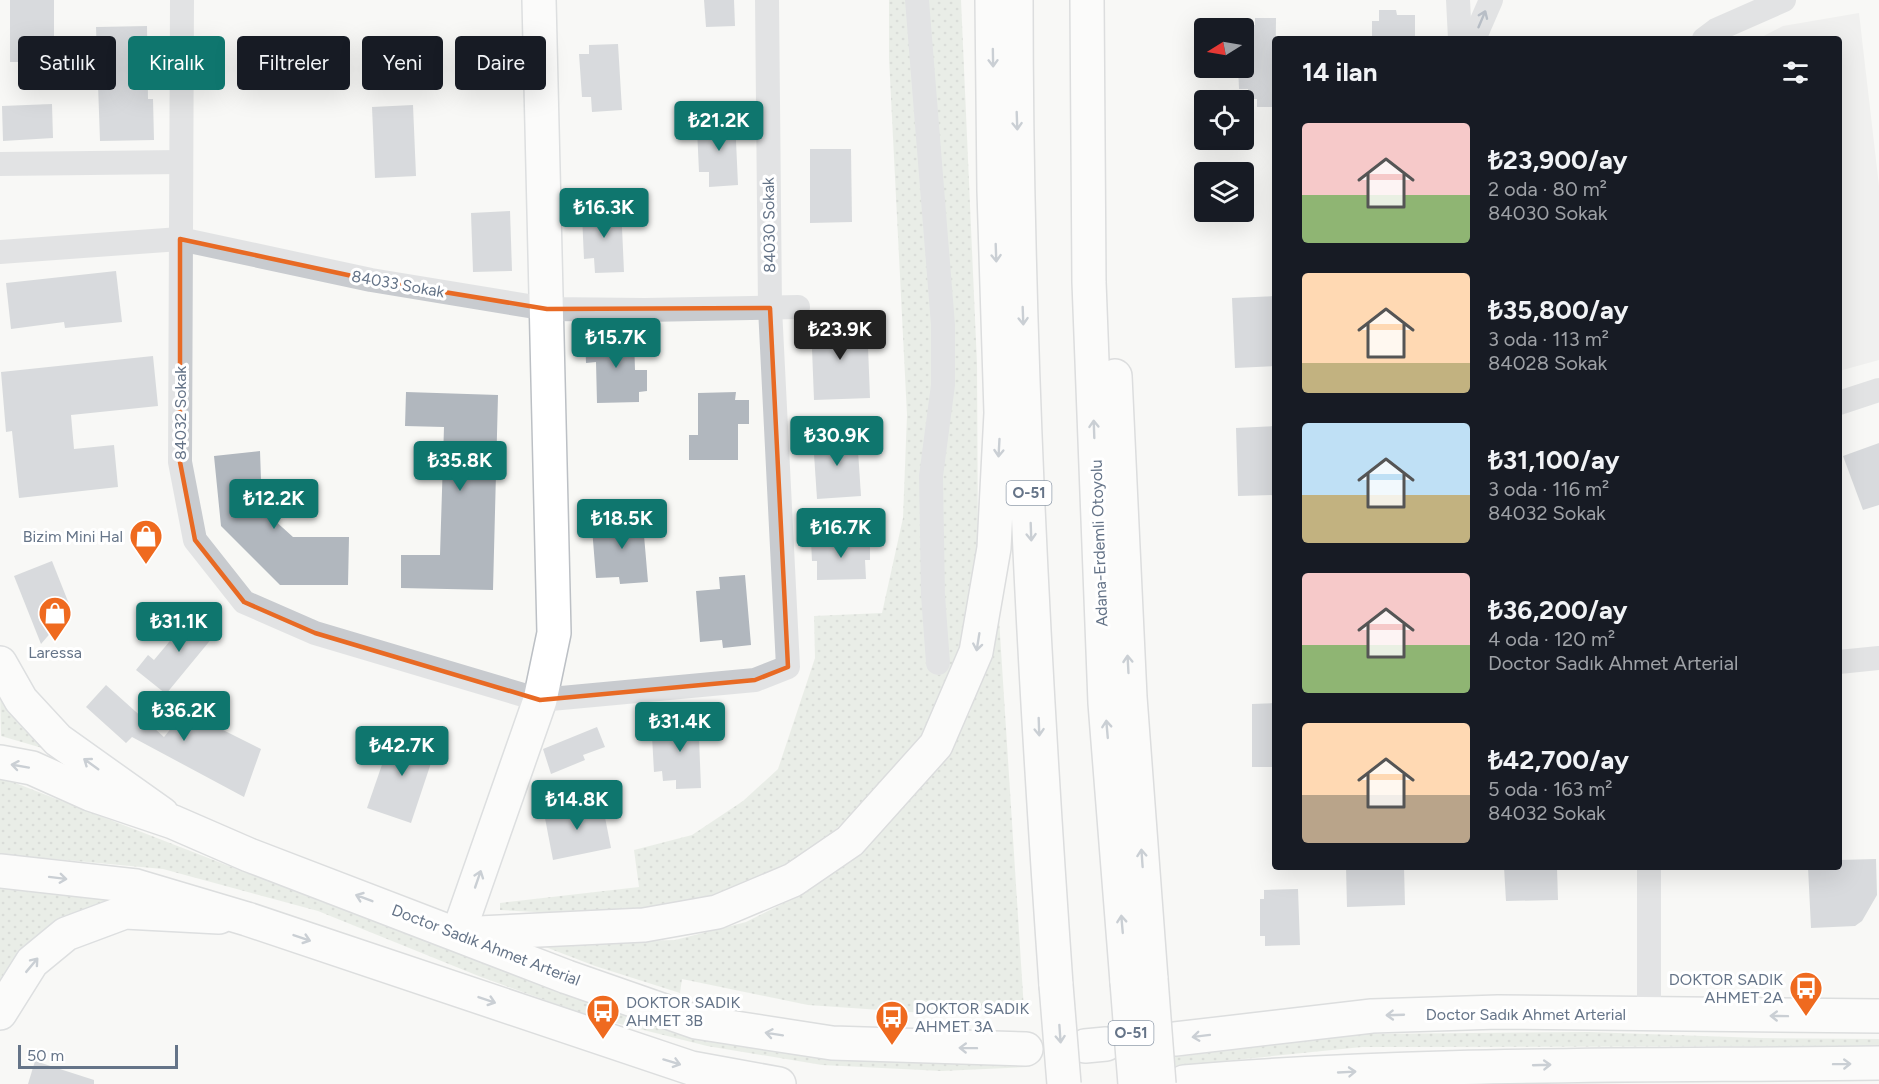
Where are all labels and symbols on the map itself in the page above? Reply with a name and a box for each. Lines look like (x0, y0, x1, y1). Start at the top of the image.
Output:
one-way arrow (1477, 11, 1488, 29)
north arrow (1194, 18, 1254, 78)
one-way arrow (987, 48, 999, 68)
pin: ₺21.2K (670, 101, 768, 152)
one-way arrow (1012, 111, 1023, 131)
street label: 84030 Sokak (759, 177, 779, 273)
pin: ₺16.3K (555, 188, 653, 239)
one-way arrow (990, 243, 1002, 263)
street label: 84033 Sokak (350, 266, 446, 302)
one-way arrow (1017, 306, 1029, 326)
pin: ₺23.9K (791, 310, 889, 361)
pin: ₺15.7K (567, 318, 665, 369)
street label: 84032 Sokak (171, 366, 190, 460)
pin: ₺30.9K (788, 416, 886, 467)
one-way arrow (1089, 420, 1100, 440)
one-way arrow (994, 438, 1005, 458)
pin: ₺35.8K (411, 441, 509, 492)
street label: Adana-Erdemli Otoyolu (1087, 459, 1111, 627)
pin: ₺12.2K (225, 479, 323, 530)
road number: O-51 (1006, 481, 1052, 505)
pin: ₺18.5K (573, 499, 671, 550)
pin: ₺16.7K (792, 508, 890, 559)
shop icon: Bizim Mini Hal (128, 518, 164, 565)
one-way arrow (1025, 522, 1036, 542)
place label: Bizim Mini Hal (23, 527, 123, 546)
shop icon: Laressa (37, 595, 73, 642)
pin: ₺31.1K (130, 602, 228, 653)
one-way arrow (972, 632, 983, 651)
place label: Laressa (28, 643, 82, 662)
one-way arrow (1123, 654, 1134, 674)
pin: ₺36.2K (135, 691, 233, 742)
pin: ₺31.4K (631, 702, 729, 753)
one-way arrow (1033, 717, 1044, 737)
one-way arrow (1101, 720, 1112, 740)
pin: ₺42.7K (353, 726, 451, 777)
one-way arrow (84, 757, 100, 770)
one-way arrow (10, 760, 30, 771)
pin: ₺14.8K (528, 780, 626, 831)
one-way arrow (1136, 849, 1147, 869)
one-way arrow (473, 870, 484, 889)
one-way arrow (48, 873, 68, 884)
one-way arrow (355, 892, 374, 903)
street label: Doctor Sadık Ahmet Arterial (389, 900, 583, 990)
one-way arrow (1116, 914, 1127, 934)
one-way arrow (292, 933, 311, 944)
one-way arrow (25, 957, 38, 973)
place label: DOKTOR SADIK AHMET 2A (1669, 970, 1783, 1007)
bus stop icon: DOKTOR SADIK AHMET 2A (1788, 970, 1824, 1017)
bus stop icon: DOKTOR SADIK AHMET 3B (585, 993, 621, 1040)
place label: DOKTOR SADIK AHMET 3B (626, 993, 740, 1030)
one-way arrow (477, 996, 496, 1007)
bus stop icon: DOKTOR SADIK AHMET 3A (874, 999, 910, 1046)
place label: DOKTOR SADIK AHMET 3A (915, 999, 1029, 1036)
street label: Doctor Sadık Ahmet Arterial (1426, 1005, 1626, 1024)
one-way arrow (1385, 1010, 1405, 1021)
one-way arrow (1769, 1010, 1789, 1022)
road number: O-51 (1108, 1021, 1154, 1045)
one-way arrow (1055, 1024, 1066, 1044)
one-way arrow (764, 1028, 784, 1039)
one-way arrow (1191, 1031, 1211, 1042)
scale bar (18, 1042, 178, 1070)
one-way arrow (958, 1042, 978, 1054)
one-way arrow (662, 1057, 681, 1068)
one-way arrow (1832, 1058, 1852, 1070)
one-way arrow (1532, 1060, 1552, 1071)
one-way arrow (1337, 1066, 1357, 1077)

